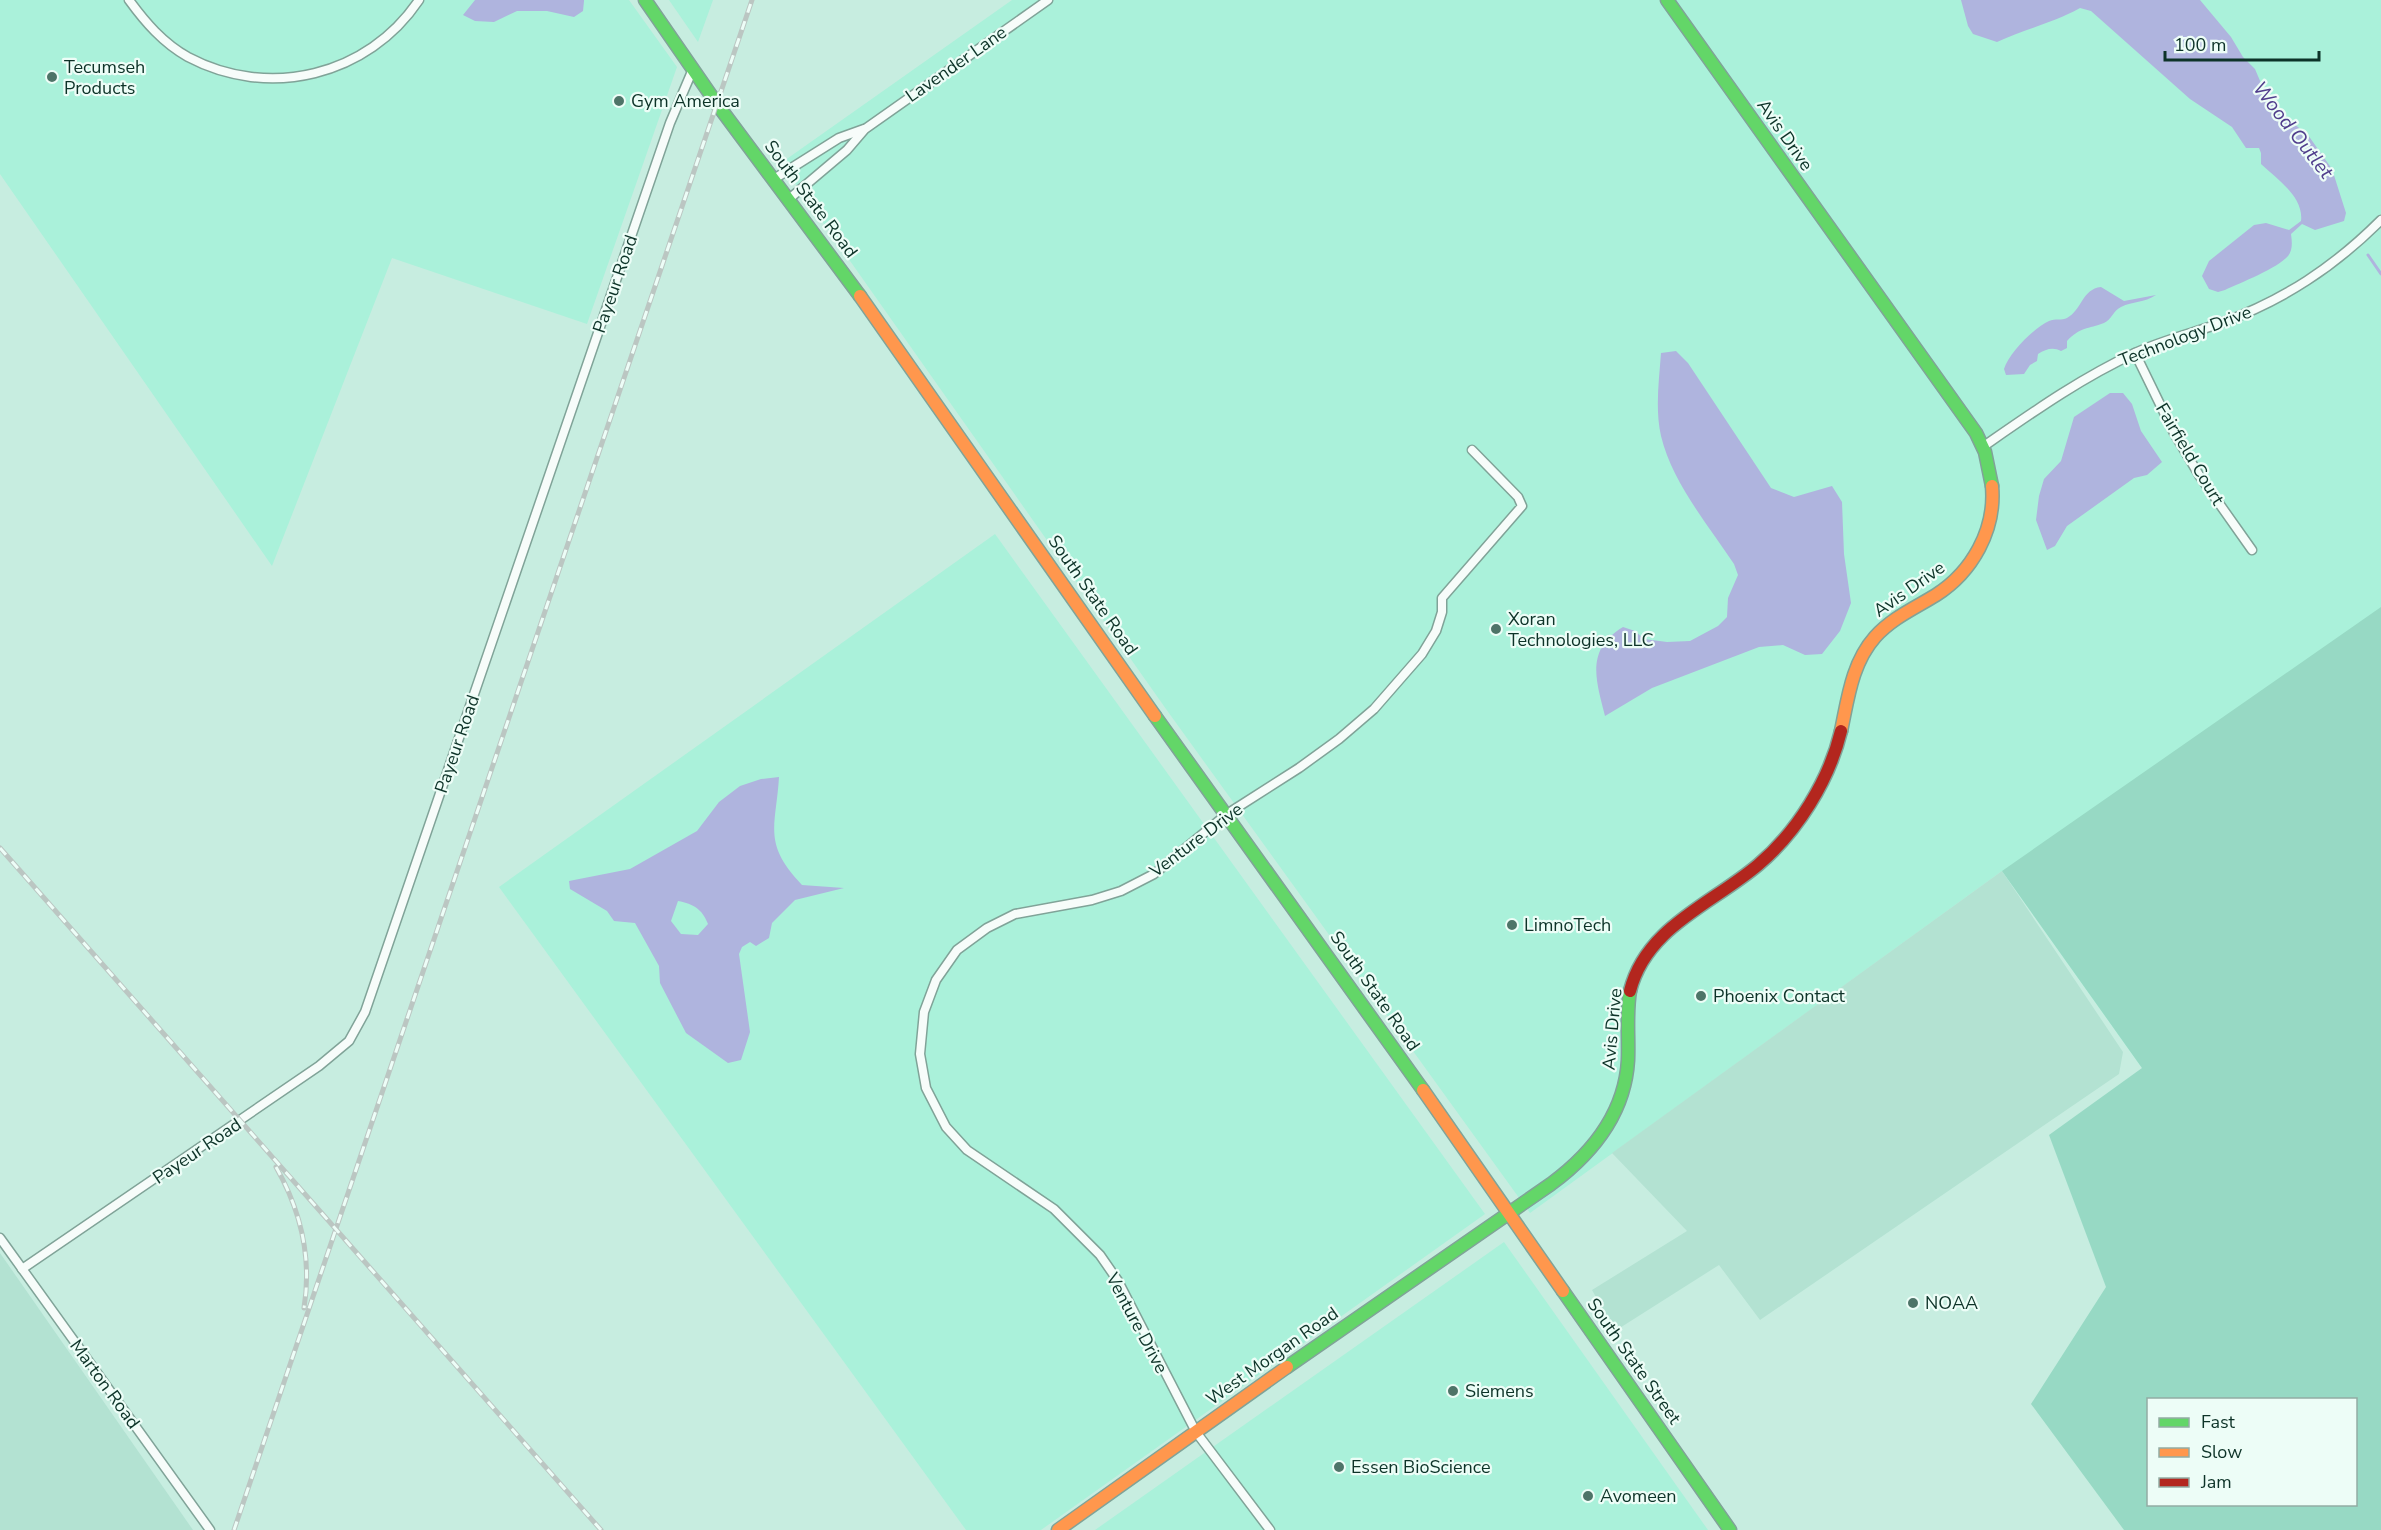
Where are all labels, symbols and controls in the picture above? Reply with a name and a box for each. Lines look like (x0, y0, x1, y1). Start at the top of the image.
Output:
street label: Lavender Lane (901, 20, 1011, 108)
scale bar (2165, 24, 2320, 62)
text: 100 m (2174, 33, 2226, 57)
place label: Tecumseh Products (64, 55, 145, 100)
marker: Tecumseh Products (45, 70, 59, 84)
water label: Wood Outlet (2246, 76, 2340, 185)
place label: Gym America (631, 89, 740, 113)
marker: Gym America (612, 94, 626, 108)
street label: Avis Drive (1752, 94, 1818, 176)
street label: South State Road (759, 135, 863, 263)
street label: Payeur Road (587, 232, 643, 336)
street label: Technology Drive (2115, 300, 2255, 372)
street label: Fairfield Court (2150, 399, 2230, 510)
street label: South State Road (1043, 530, 1143, 660)
street label: Avis Drive (1868, 556, 1950, 622)
place label: Xoran Technologies, LLC (1508, 607, 1654, 652)
marker: Xoran Technologies, LLC (1489, 622, 1503, 636)
street label: Payeur Road (429, 692, 485, 796)
street label: Venture Drive (1144, 797, 1247, 884)
place label: LimnoTech (1524, 913, 1611, 937)
marker: LimnoTech (1505, 918, 1519, 932)
street label: South State Road (1325, 926, 1425, 1056)
place label: Phoenix Contact (1713, 984, 1846, 1008)
street label: Avis Drive (1596, 987, 1628, 1071)
marker: Phoenix Contact (1694, 989, 1708, 1003)
street label: Payeur Road (148, 1112, 246, 1190)
street label: Venture Drive (1100, 1268, 1174, 1378)
place label: NOAA (1925, 1291, 1978, 1315)
street label: South State Street (1582, 1293, 1687, 1429)
marker: NOAA (1906, 1296, 1920, 1310)
street label: West Morgan Road (1201, 1301, 1343, 1411)
street label: Marton Road (64, 1335, 146, 1433)
place label: Siemens (1465, 1379, 1534, 1403)
marker: Siemens (1446, 1384, 1460, 1398)
legend (2147, 1398, 2357, 1506)
text: Fast (2201, 1410, 2236, 1434)
text: Slow (2201, 1440, 2242, 1464)
place label: Essen BioScience (1351, 1455, 1491, 1479)
marker: Essen BioScience (1332, 1460, 1346, 1474)
text: Jam (2200, 1470, 2232, 1494)
place label: Avomeen (1600, 1484, 1677, 1508)
marker: Avomeen (1581, 1489, 1595, 1503)

